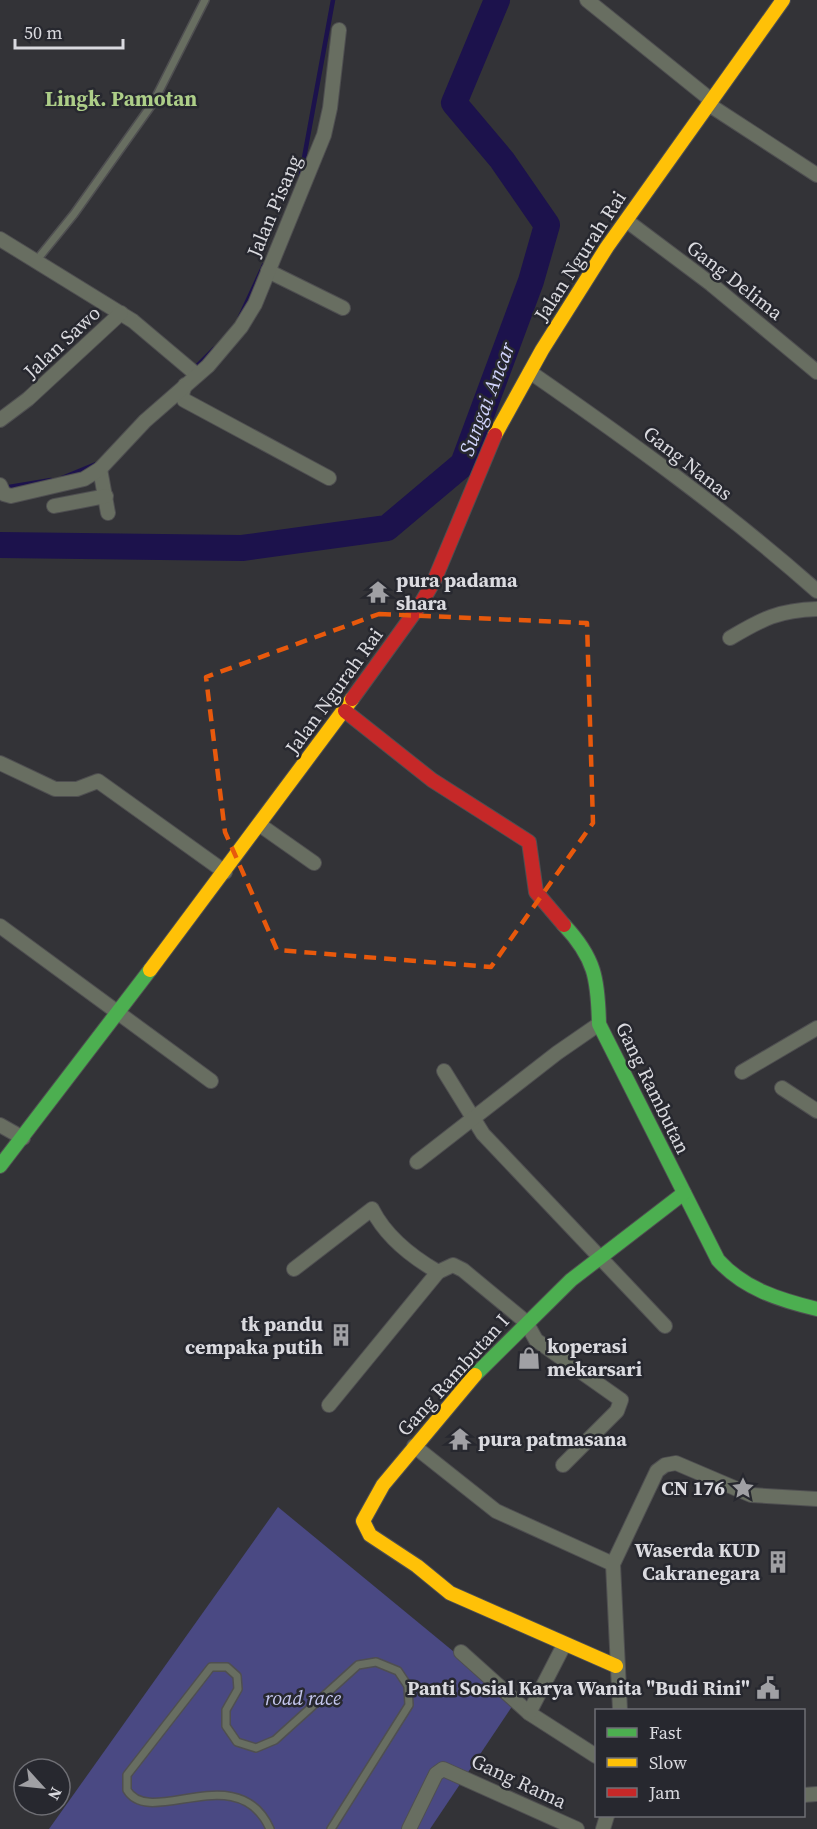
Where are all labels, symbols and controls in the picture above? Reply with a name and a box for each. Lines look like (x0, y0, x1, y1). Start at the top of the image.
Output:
scale bar (15, 12, 123, 50)
text: 50 m (24, 20, 62, 45)
district label: Lingk. Pamotan (45, 84, 197, 113)
street label: Jalan Pisang (239, 150, 308, 263)
street label: Jalan Ngurah Rai (527, 185, 633, 328)
street label: Gang Delima (681, 234, 790, 327)
street label: Jalan Sawo (17, 299, 107, 386)
water label: Sungai Ancar (452, 337, 522, 460)
street label: Gang Nanas (637, 419, 739, 507)
place label: pura padama shara (396, 566, 518, 617)
temple icon: pura padama shara (365, 579, 391, 605)
street label: Jalan Ngurah Rai (278, 622, 390, 761)
street label: Gang Rambutan (609, 1017, 697, 1159)
street label: Gang Rambutan I (390, 1308, 516, 1442)
place label: tk pandu cempaka putih (185, 1310, 323, 1361)
building icon: tk pandu cempaka putih (328, 1322, 354, 1348)
place label: koperasi mekarsari (547, 1332, 642, 1383)
shop icon: koperasi mekarsari (516, 1345, 542, 1371)
place label: pura patmasana (478, 1425, 627, 1453)
temple icon: pura patmasana (447, 1426, 473, 1452)
place label: CN 176 (661, 1474, 725, 1502)
place icon: CN 176 (730, 1475, 756, 1501)
place label: Waserda KUD Cakranegara (635, 1536, 760, 1587)
building icon: Waserda KUD Cakranegara (765, 1549, 791, 1575)
place label: Panti Sosial Karya Wanita "Budi Rini" (407, 1674, 750, 1702)
public building icon: Panti Sosial Karya Wanita "Budi Rini" (755, 1675, 781, 1701)
park label: road race (265, 1684, 341, 1712)
legend (595, 1709, 805, 1817)
text: Fast (649, 1720, 682, 1745)
street label: Gang Rama (467, 1747, 572, 1816)
text: Slow (649, 1750, 687, 1775)
north arrow (12, 1757, 72, 1817)
text: Jam (648, 1780, 681, 1805)
text: N (43, 1784, 68, 1804)

